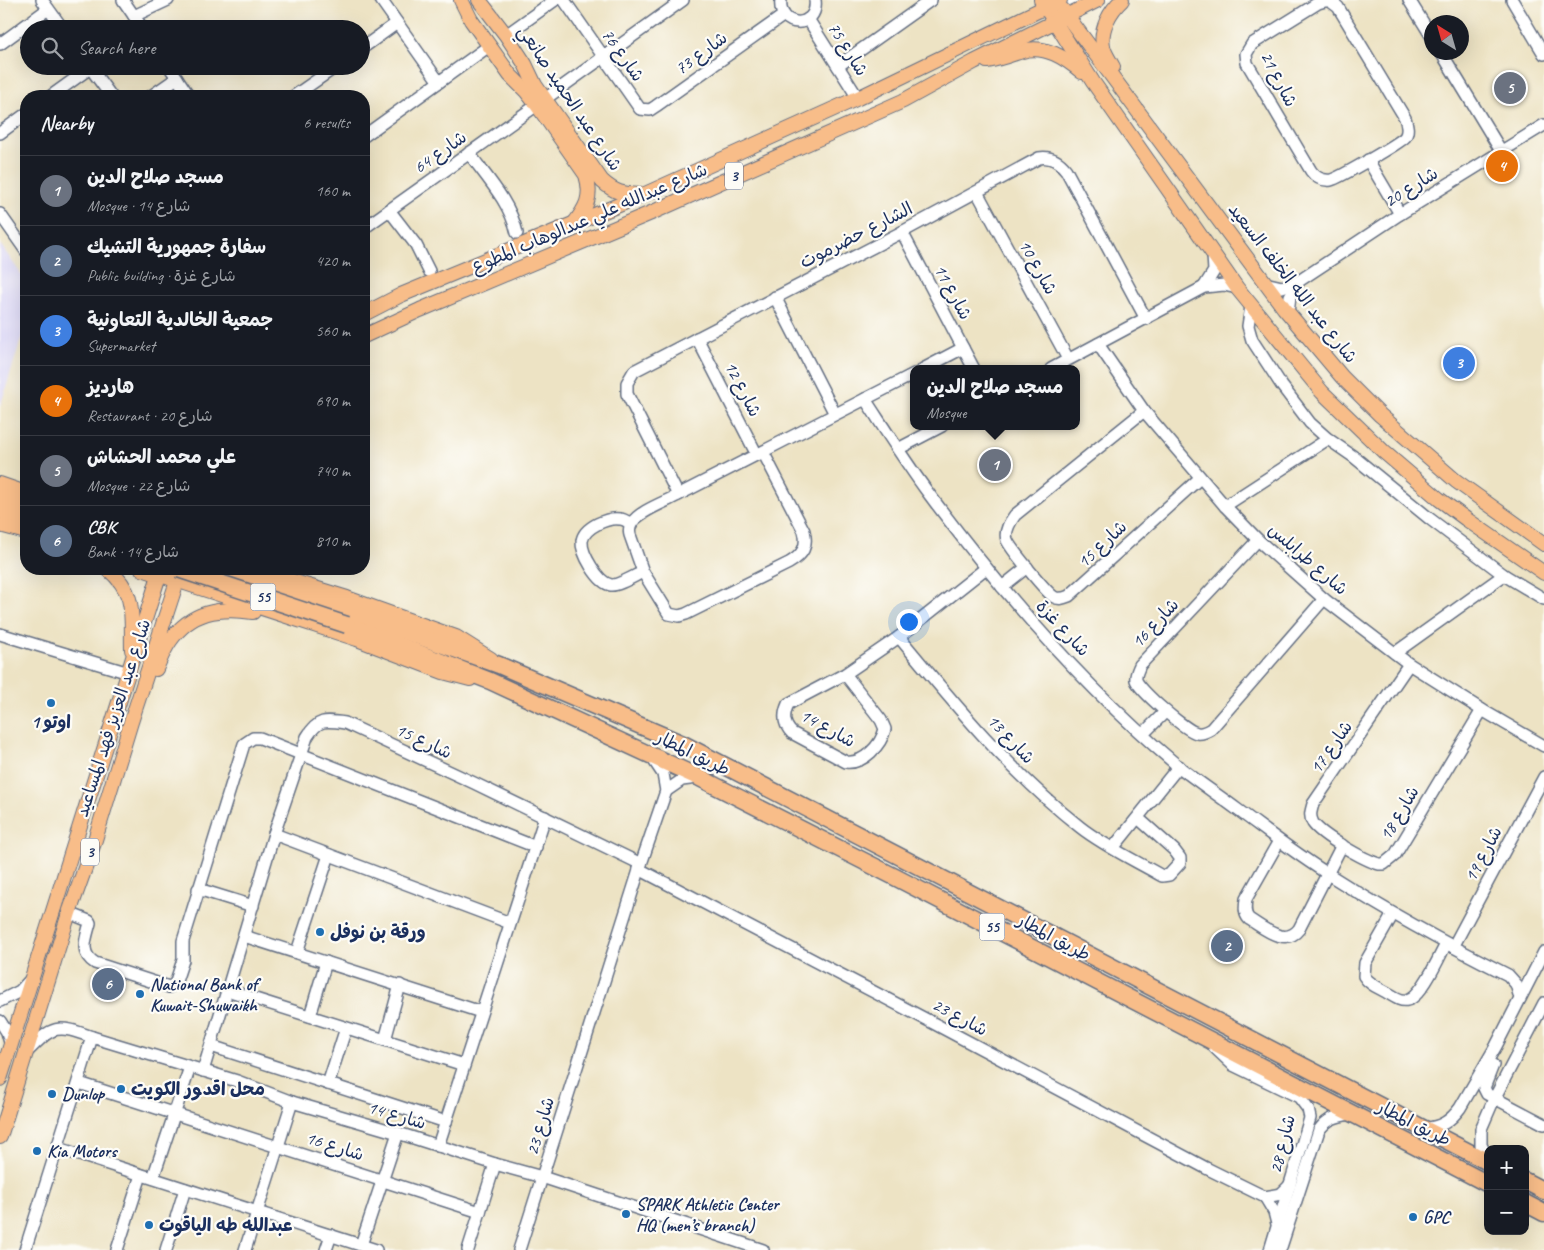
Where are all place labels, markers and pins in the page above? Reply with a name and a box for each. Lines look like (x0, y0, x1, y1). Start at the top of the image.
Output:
pin: 5 (1494, 69, 1526, 107)
pin: 4 (1486, 147, 1518, 185)
pin: 3 (1443, 344, 1475, 382)
pin: 1 (979, 446, 1011, 484)
marker: اوتو 1 (45, 697, 57, 709)
place label: اوتو 1 (31, 711, 71, 733)
place label: ورقة بن نوفل (330, 921, 426, 943)
marker: ورقة بن نوفل (314, 926, 326, 938)
pin: 2 (1211, 927, 1243, 965)
pin: 6 (92, 965, 124, 1003)
place label: National Bank of Kuwait-Shuwaikh (150, 973, 262, 1016)
marker: National Bank of Kuwait-Shuwaikh (134, 988, 146, 1000)
place label: محل اقدور الكويت (131, 1078, 265, 1101)
place label: Dunlop (62, 1083, 105, 1105)
marker: محل اقدور الكويت (115, 1083, 127, 1095)
marker: Dunlop (46, 1088, 58, 1100)
place label: Kia Motors (47, 1140, 118, 1162)
marker: Kia Motors (31, 1145, 43, 1157)
place label: SPARK Athletic Center HQ (men’s branch) (636, 1193, 781, 1236)
place label: GPC (1423, 1206, 1452, 1228)
marker: SPARK Athletic Center HQ (men’s branch) (620, 1208, 632, 1220)
marker: GPC (1407, 1211, 1419, 1223)
place label: عبدالله طه الياقوت (159, 1214, 293, 1237)
marker: عبدالله طه الياقوت (143, 1219, 155, 1231)

